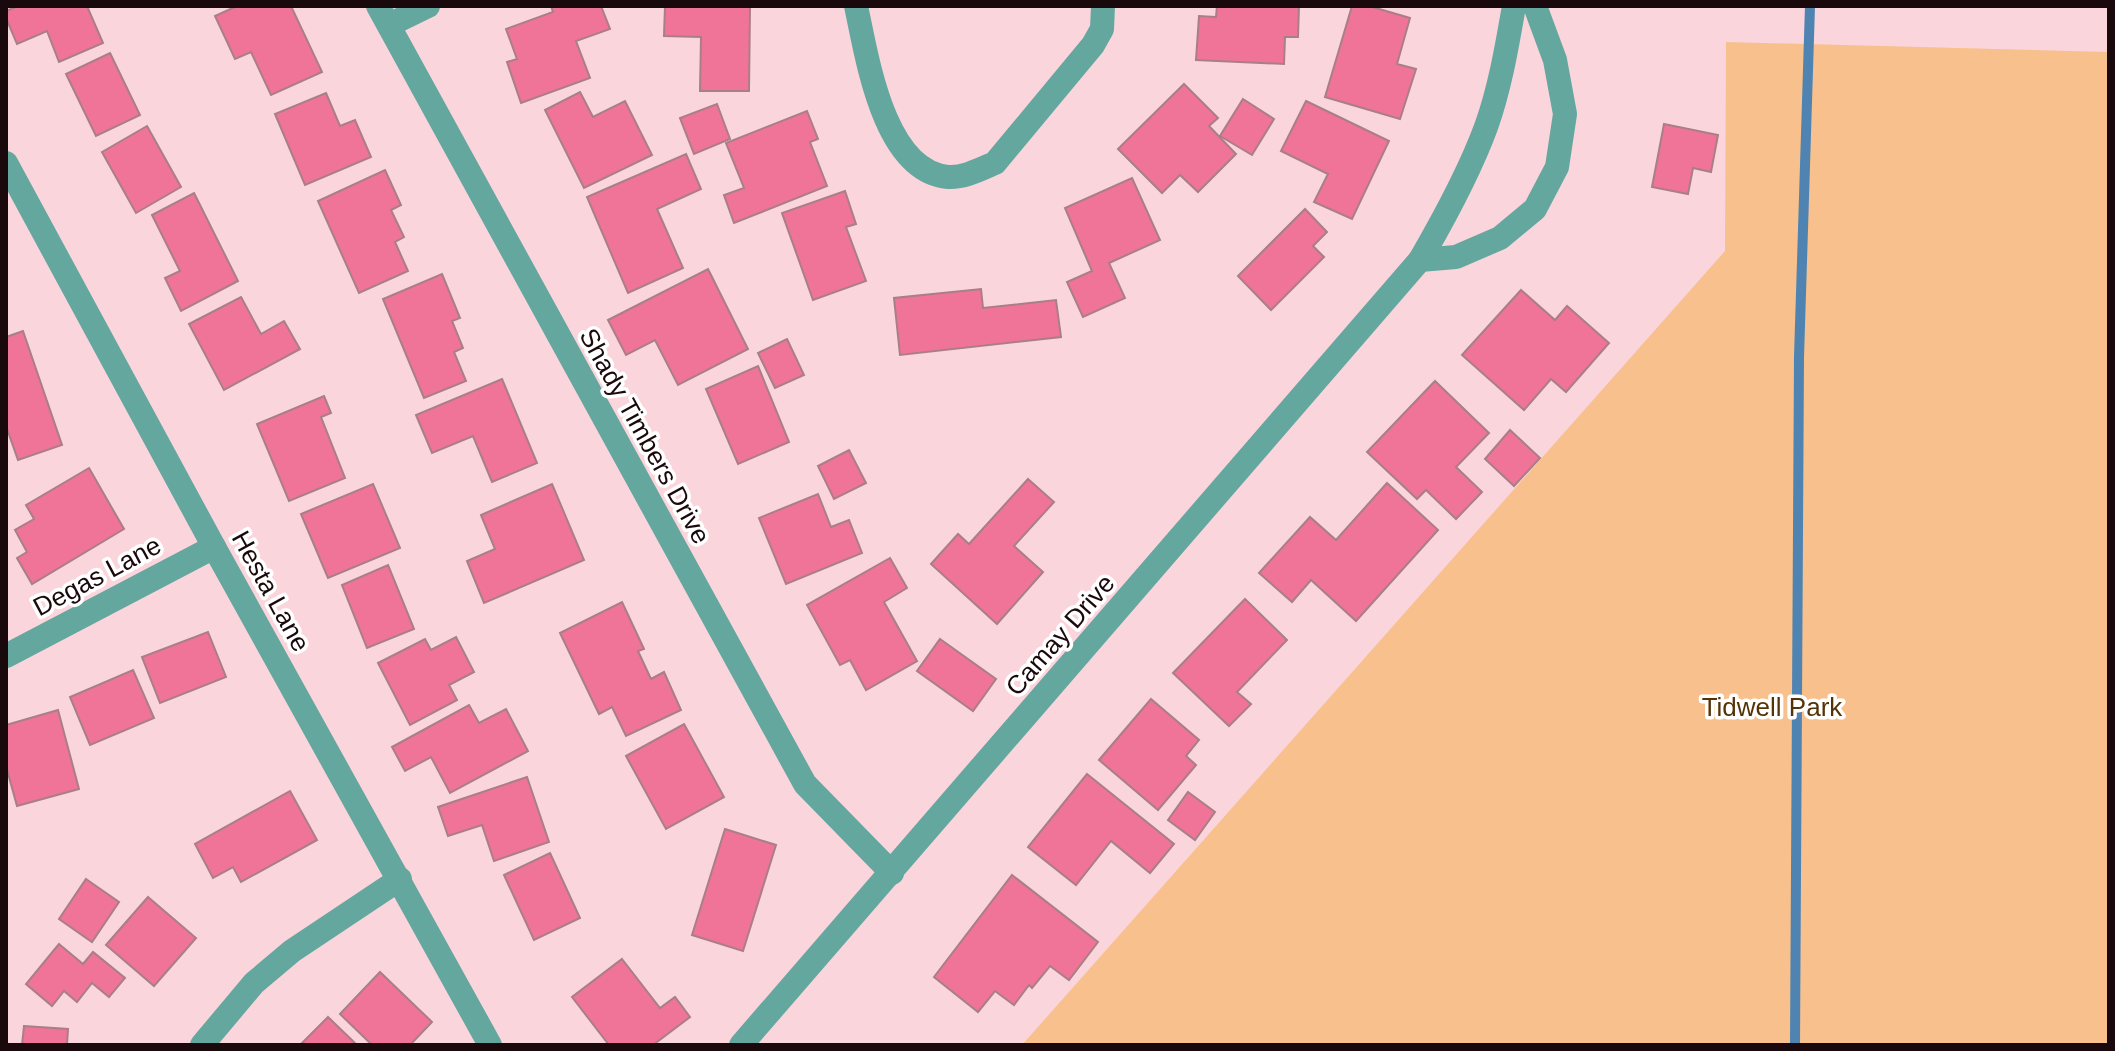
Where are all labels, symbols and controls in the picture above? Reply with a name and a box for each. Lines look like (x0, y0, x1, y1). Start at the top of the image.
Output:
street label: Shady Timbers Drive (573, 323, 717, 549)
street label: Hesta Lane (226, 526, 316, 656)
street label: Degas Lane (28, 530, 166, 622)
street label: Camay Drive (999, 568, 1121, 702)
park label: Tidwell Park (1702, 692, 1843, 722)

